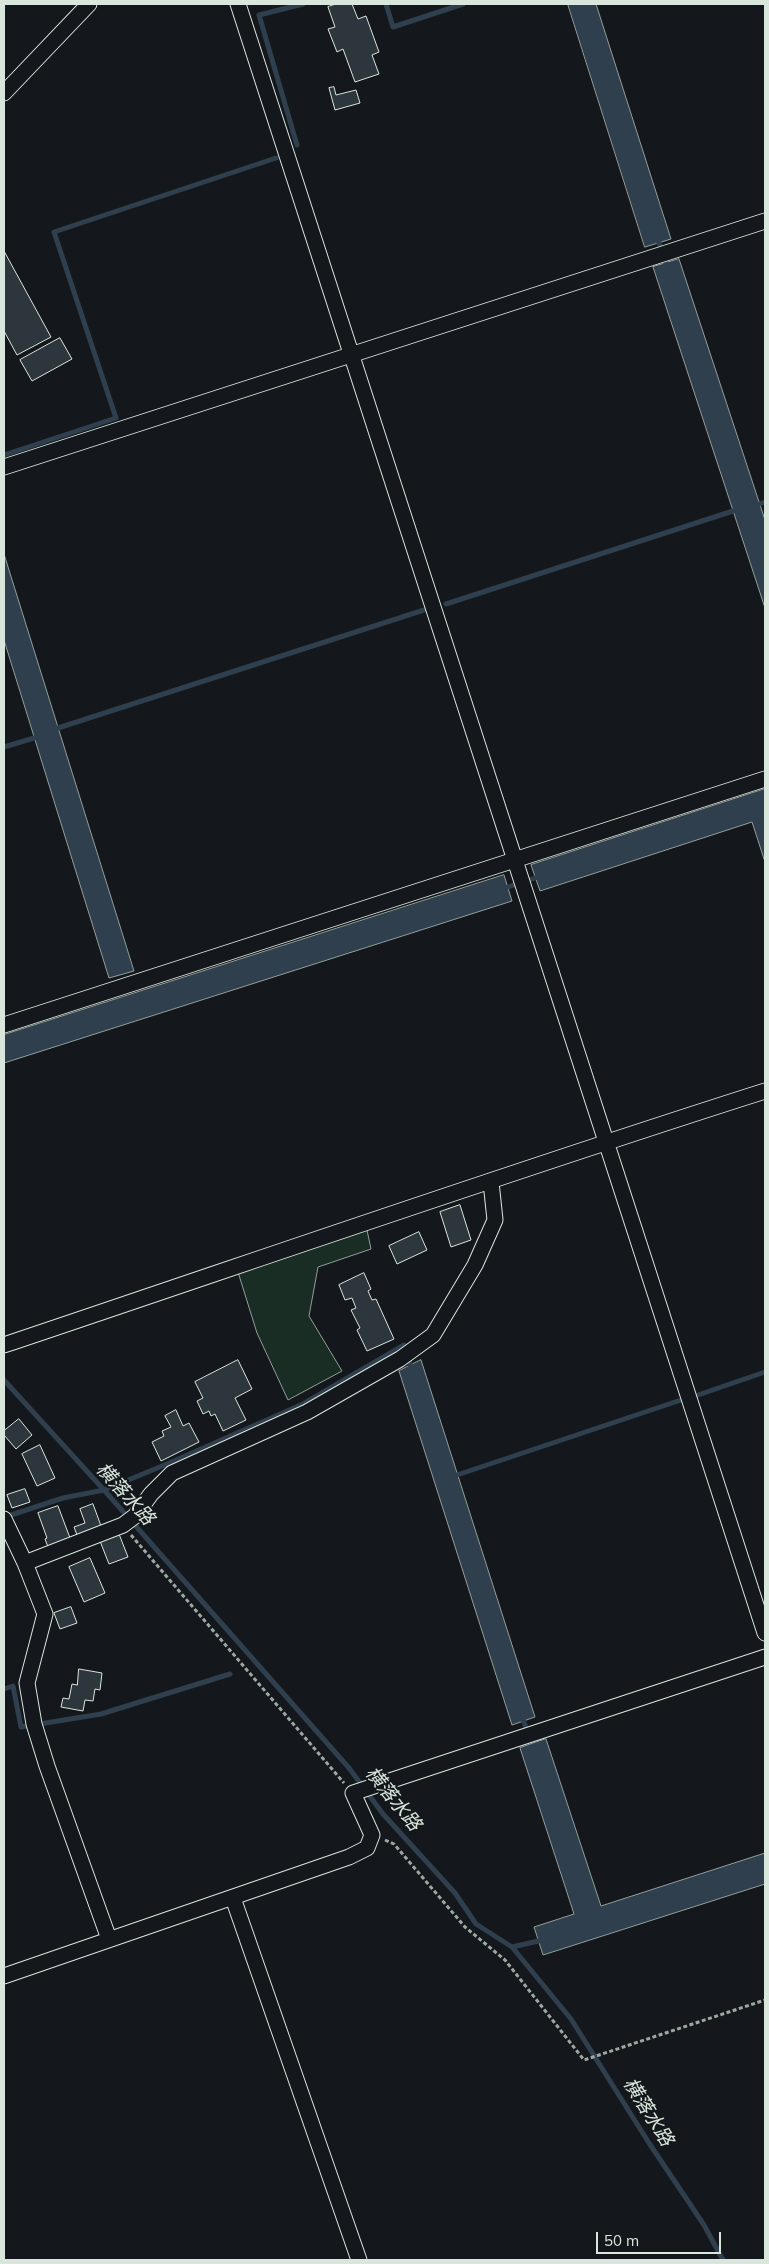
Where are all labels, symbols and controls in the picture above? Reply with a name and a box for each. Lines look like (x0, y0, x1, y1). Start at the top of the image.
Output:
water label: 横落水路 (91, 1458, 159, 1530)
water label: 横落水路 (360, 1762, 426, 1836)
water label: 横落水路 (618, 2074, 678, 2150)
scale bar (599, 2222, 724, 2254)
text: 50 m (604, 2231, 639, 2250)

